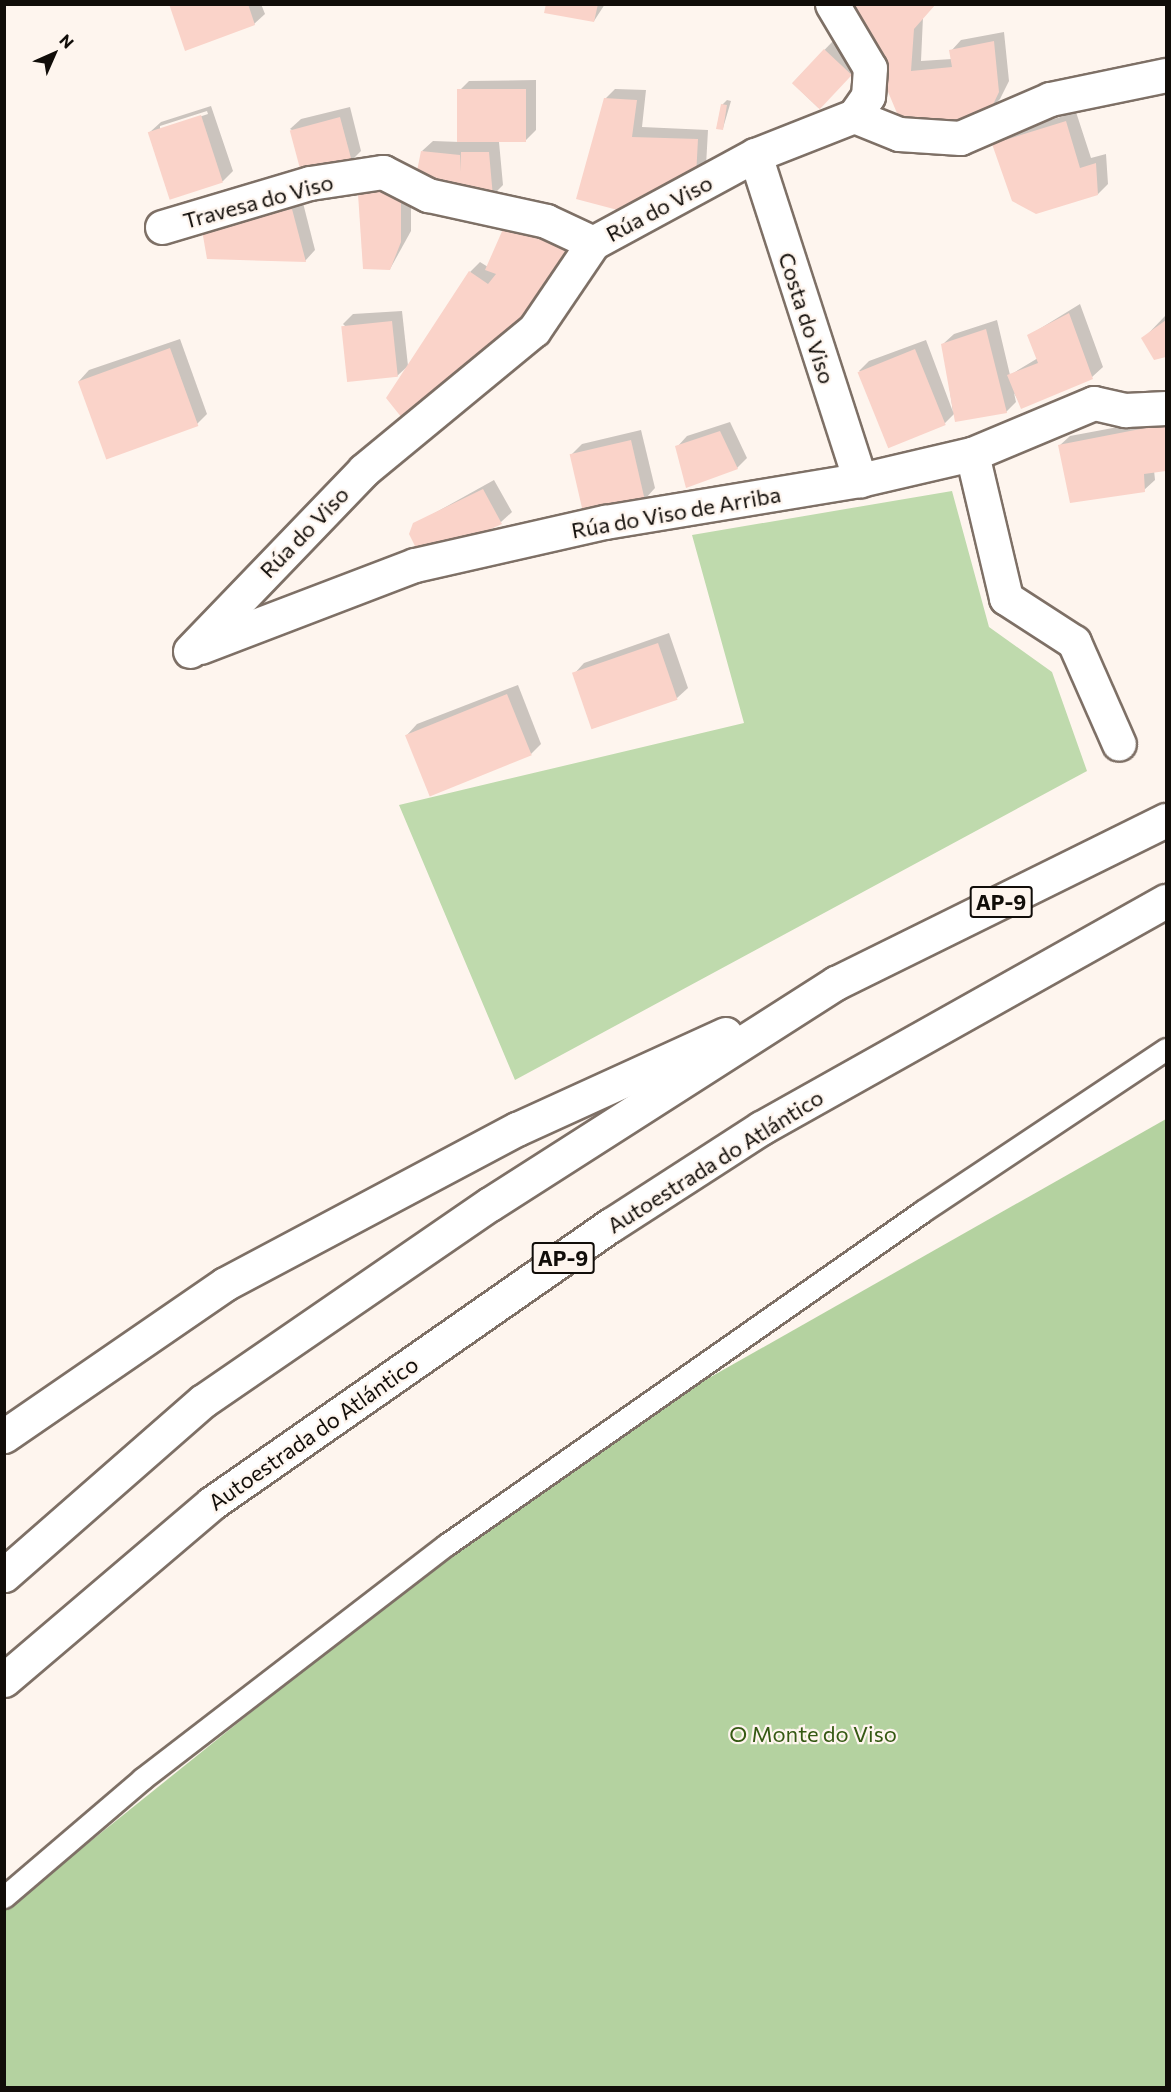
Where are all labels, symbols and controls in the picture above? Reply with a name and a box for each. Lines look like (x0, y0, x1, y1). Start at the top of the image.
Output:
north arrow (24, 24, 84, 84)
text: N (56, 30, 78, 52)
street label: Travesa do Viso (180, 168, 336, 234)
street label: Rúa do Viso (601, 169, 717, 247)
street label: Costa do Viso (773, 249, 841, 387)
street label: Rúa do Viso (254, 481, 354, 583)
street label: Rúa do Viso de Arriba (569, 481, 783, 543)
road number: AP-9 (970, 884, 1032, 920)
street label: Autoestrada do Atlántico (602, 1084, 828, 1238)
road number: AP-9 (532, 1240, 594, 1276)
street label: Autoestrada do Atlántico (203, 1350, 423, 1516)
park label: O Monte do Viso (729, 1721, 897, 1747)

